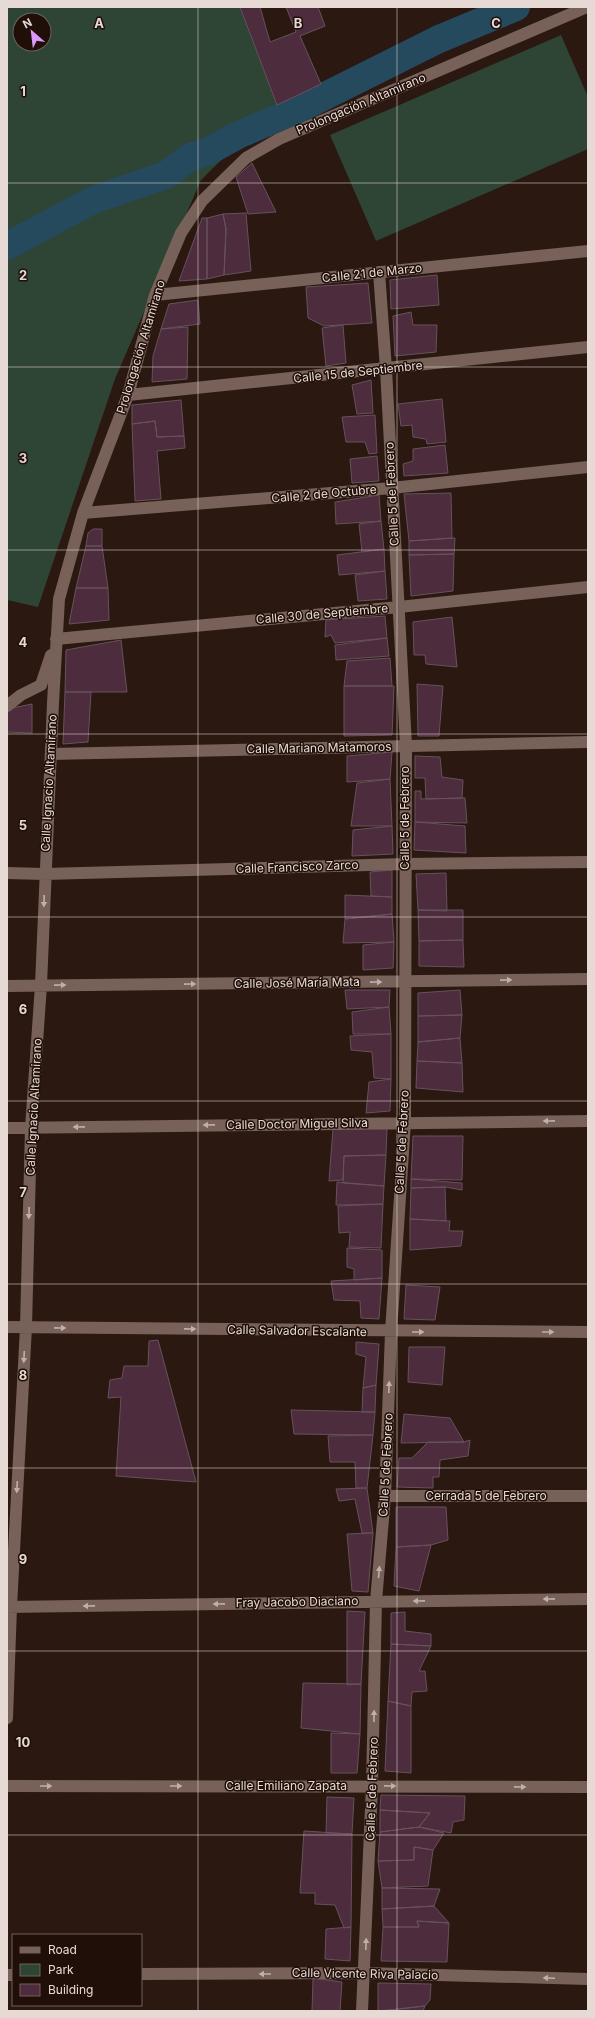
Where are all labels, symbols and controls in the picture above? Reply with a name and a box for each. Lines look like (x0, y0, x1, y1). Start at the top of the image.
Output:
north arrow (12, 12, 52, 52)
text: N (20, 15, 34, 31)
text: A (94, 15, 104, 31)
text: B (294, 15, 303, 31)
text: C (491, 15, 501, 31)
street label: Prolongación Altamirano (294, 69, 428, 138)
text: 1 (20, 83, 26, 99)
street label: Calle 21 de Marzo (321, 260, 423, 285)
text: 2 (19, 267, 27, 283)
street label: Prolongación Altamirano (113, 278, 168, 415)
street label: Calle 15 de Septiembre (293, 357, 423, 386)
street label: Calle 5 de Febrero (381, 442, 402, 546)
text: 3 (19, 450, 27, 466)
street label: Calle 2 de Octubre (271, 481, 377, 506)
street label: Calle 30 de Septiembre (255, 600, 389, 627)
text: 4 (19, 634, 28, 650)
street label: Calle Ignacio Altamirano (37, 714, 60, 852)
street label: Calle Mariano Matamoros (246, 739, 392, 756)
street label: Calle 5 de Febrero (397, 766, 412, 870)
text: 5 (19, 817, 27, 833)
street label: Calle Francisco Zarco (235, 857, 359, 876)
one-way arrow (41, 895, 47, 908)
street label: Calle José María Mata (234, 974, 360, 991)
one-way arrow (500, 977, 513, 983)
one-way arrow (370, 979, 383, 985)
one-way arrow (184, 981, 197, 987)
one-way arrow (54, 982, 67, 988)
text: 6 (19, 1001, 27, 1017)
street label: Calle Ignacio Altamirano (22, 1038, 45, 1176)
street label: Calle 5 de Febrero (391, 1090, 412, 1194)
street label: Calle Doctor Miguel Silva (226, 1115, 368, 1132)
one-way arrow (542, 1118, 555, 1124)
one-way arrow (202, 1122, 215, 1128)
one-way arrow (72, 1124, 85, 1130)
text: 7 (19, 1184, 27, 1200)
one-way arrow (26, 1207, 32, 1220)
street label: Calle Salvador Escalante (227, 1322, 367, 1339)
one-way arrow (54, 1325, 67, 1331)
one-way arrow (184, 1326, 197, 1332)
one-way arrow (412, 1329, 425, 1335)
one-way arrow (542, 1329, 555, 1335)
one-way arrow (21, 1351, 28, 1363)
text: 8 (19, 1367, 27, 1383)
one-way arrow (386, 1380, 392, 1393)
street label: Calle 5 de Febrero (375, 1413, 396, 1517)
one-way arrow (14, 1481, 21, 1493)
street label: Cerrada 5 de Febrero (425, 1488, 547, 1503)
text: 9 (19, 1551, 27, 1567)
one-way arrow (375, 1566, 382, 1578)
street label: Fray Jacobo Diaciano (236, 1593, 358, 1610)
one-way arrow (542, 1596, 555, 1602)
one-way arrow (412, 1598, 425, 1604)
one-way arrow (213, 1600, 225, 1607)
one-way arrow (83, 1602, 95, 1609)
one-way arrow (371, 1709, 377, 1722)
text: 10 (16, 1734, 30, 1750)
street label: Calle 5 de Febrero (362, 1737, 381, 1841)
street label: Calle Emiliano Zapata (225, 1778, 347, 1793)
one-way arrow (40, 1783, 53, 1789)
one-way arrow (170, 1783, 183, 1789)
one-way arrow (384, 1783, 397, 1789)
one-way arrow (514, 1784, 527, 1790)
legend (12, 1934, 142, 2006)
one-way arrow (363, 1938, 370, 1950)
text: Road (48, 1942, 77, 1957)
text: Park (48, 1962, 74, 1977)
street label: Calle Vicente Riva Palacio (292, 1965, 438, 1982)
one-way arrow (258, 1971, 271, 1977)
one-way arrow (542, 1975, 555, 1981)
text: Building (48, 1982, 93, 1997)

